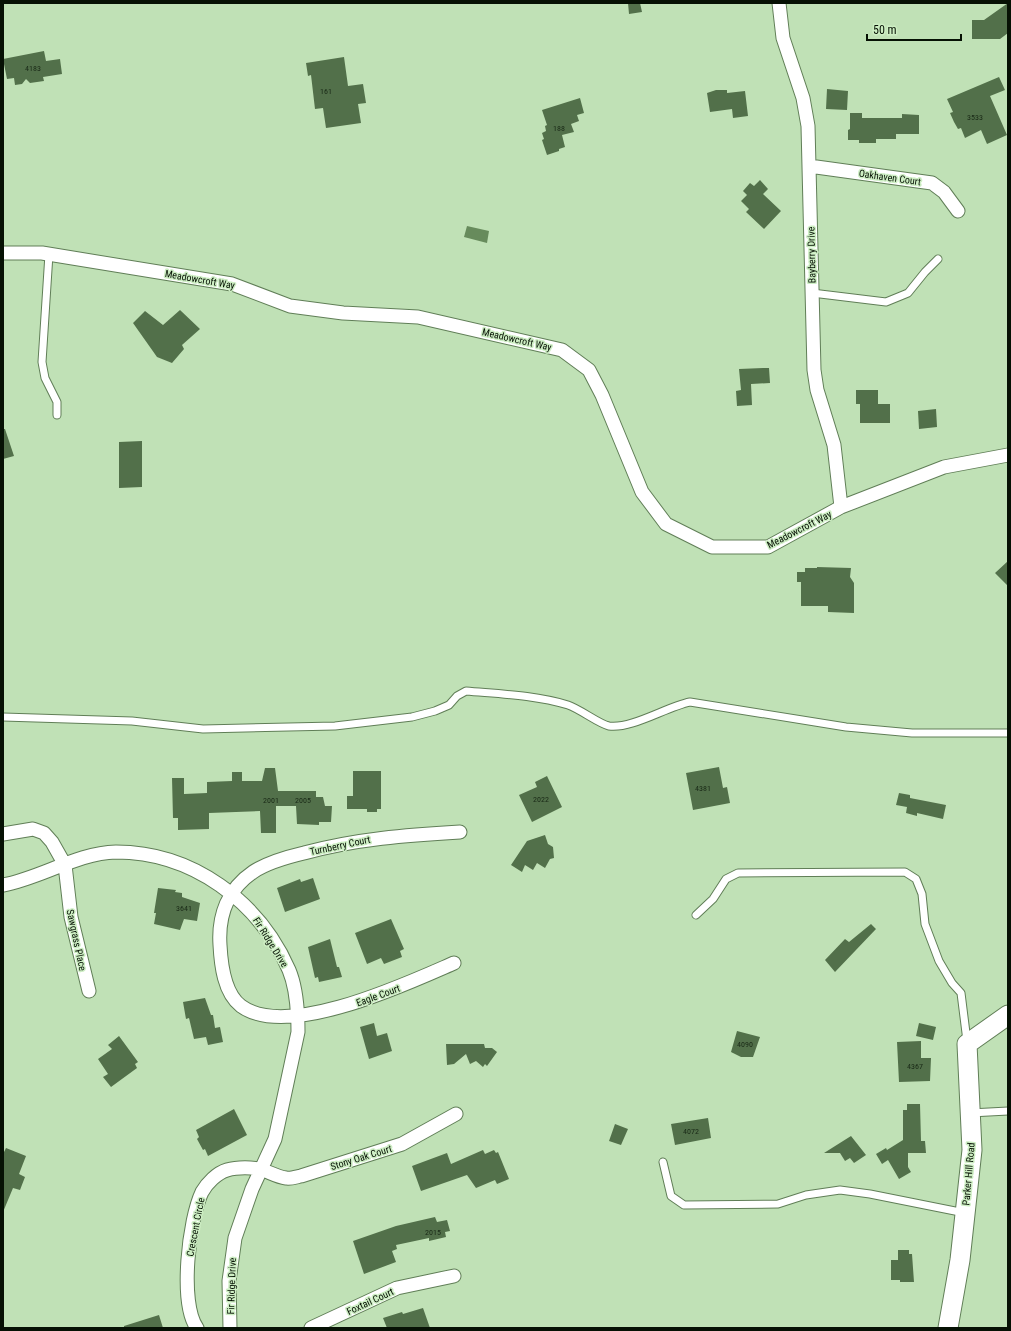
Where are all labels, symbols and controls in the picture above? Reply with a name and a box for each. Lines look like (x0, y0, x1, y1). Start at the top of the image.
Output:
scale bar (867, 16, 961, 42)
text: 50 m (873, 23, 897, 37)
house number: 4183 (25, 64, 41, 73)
house number: 161 (320, 87, 332, 96)
house number: 3533 (967, 113, 983, 122)
house number: 188 (553, 124, 565, 133)
street label: Oakhaven Court (858, 168, 922, 187)
street label: Bayberry Drive (806, 226, 817, 283)
street label: Meadowcroft Way (164, 268, 236, 291)
street label: Meadowcroft Way (481, 326, 553, 353)
street label: Meadowcroft Way (765, 508, 833, 550)
house number: 4381 (695, 784, 711, 793)
house number: 2022 (533, 795, 549, 804)
house number: 2001 (263, 796, 279, 805)
house number: 2005 (295, 796, 311, 805)
street label: Turnberry Court (309, 834, 371, 857)
house number: 3641 (176, 904, 192, 913)
street label: Sawgrass Place (65, 908, 88, 972)
street label: Fir Ridge Drive (251, 915, 290, 970)
street label: Eagle Court (355, 982, 402, 1008)
house number: 4090 (737, 1040, 753, 1049)
house number: 4367 (907, 1062, 923, 1071)
house number: 4072 (683, 1127, 699, 1136)
street label: Parker Hill Road (960, 1142, 977, 1206)
street label: Stony Oak Court (329, 1143, 393, 1172)
street label: Crescent Circle (184, 1196, 207, 1257)
house number: 2015 (425, 1228, 441, 1237)
street label: Fir Ridge Drive (225, 1257, 238, 1315)
street label: Foxtail Court (345, 1286, 395, 1317)

